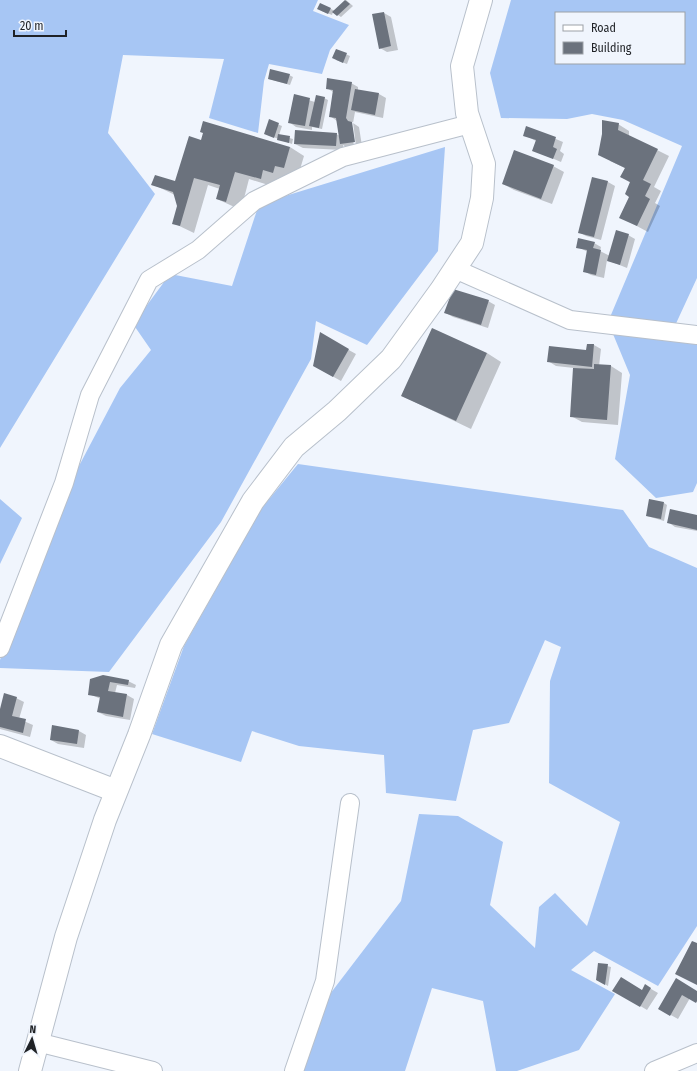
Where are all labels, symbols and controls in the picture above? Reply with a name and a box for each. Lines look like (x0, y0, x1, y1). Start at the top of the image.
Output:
scale bar (14, 12, 66, 38)
legend (555, 12, 685, 64)
text: 20 m (20, 19, 44, 33)
text: Road (591, 21, 616, 35)
text: Building (591, 41, 632, 55)
north arrow (12, 1019, 52, 1059)
text: N (29, 1023, 37, 1036)

